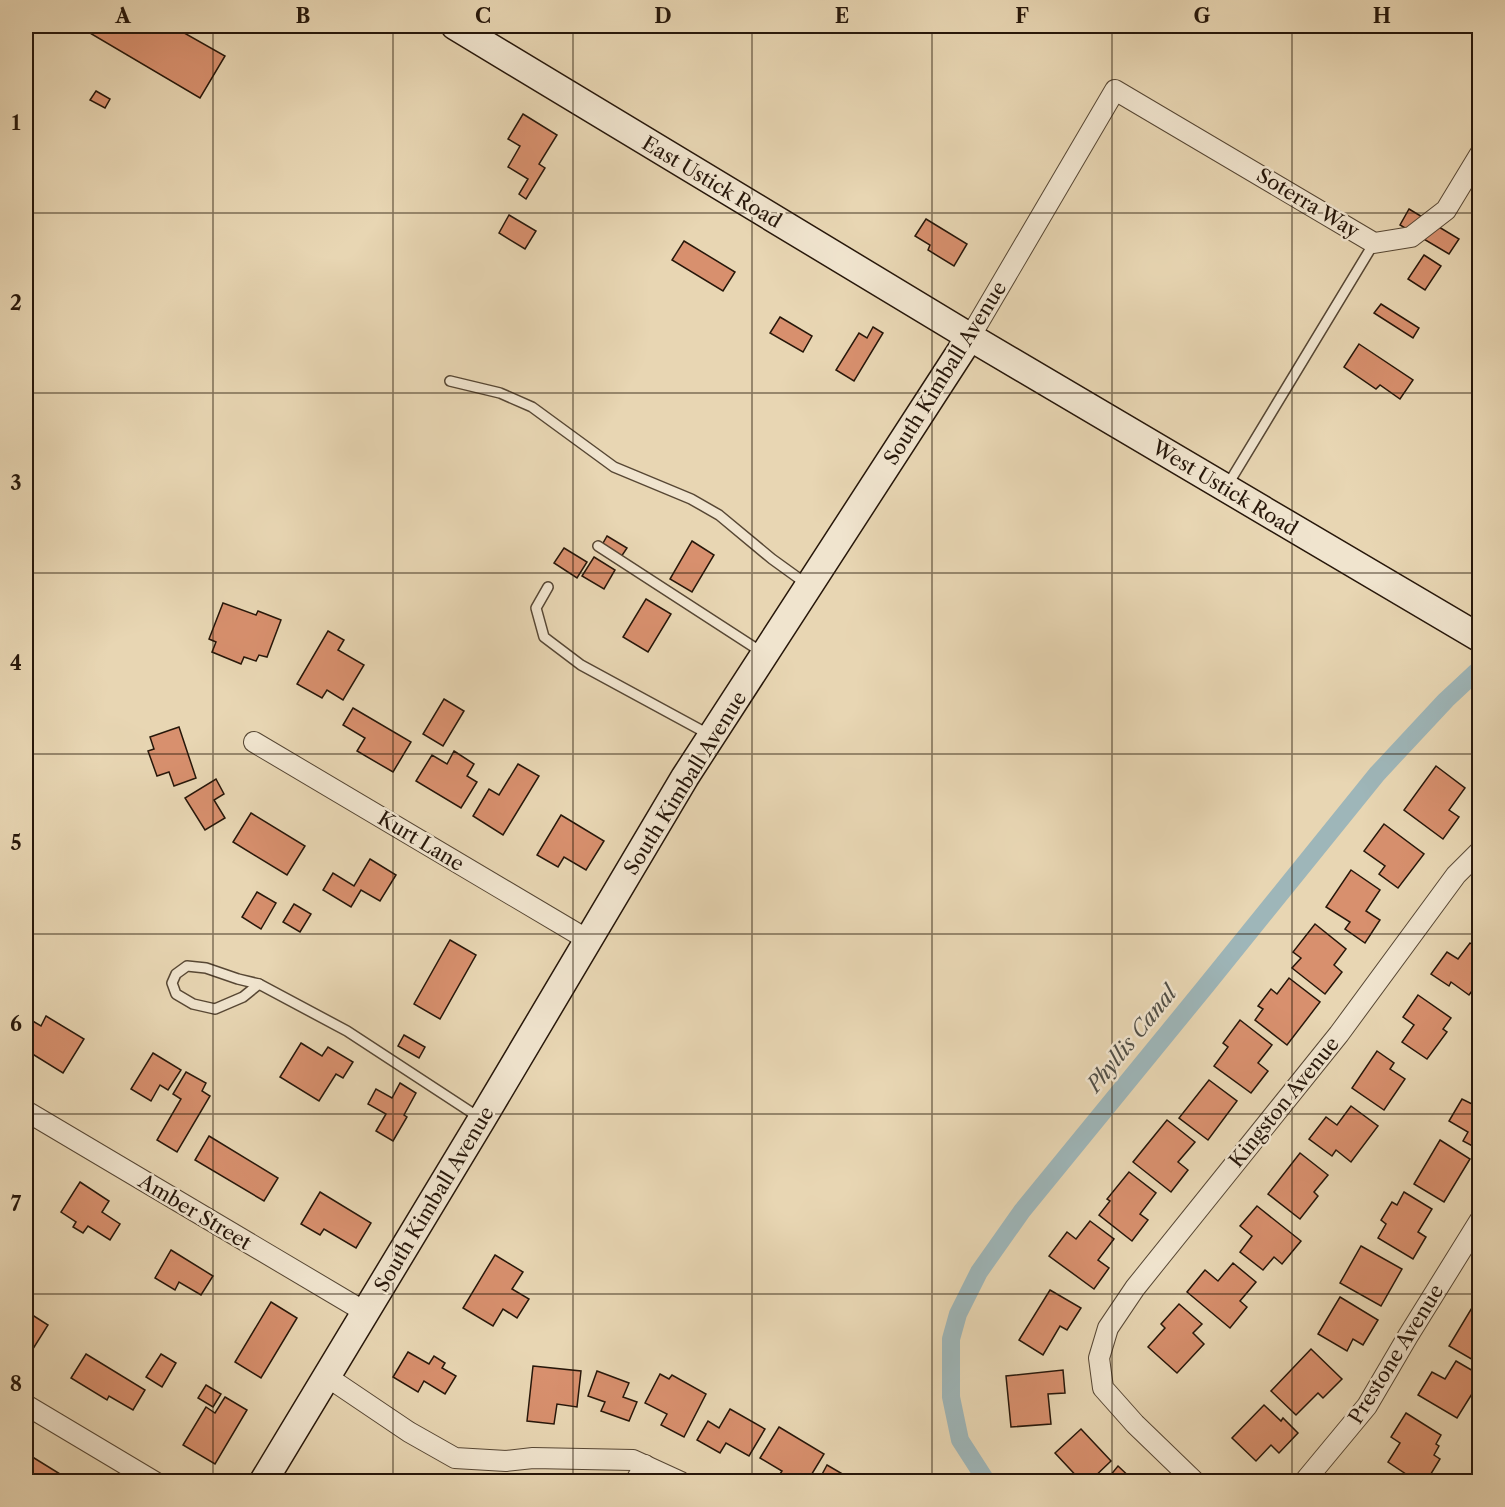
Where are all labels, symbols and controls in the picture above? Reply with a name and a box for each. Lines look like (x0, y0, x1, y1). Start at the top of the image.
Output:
text: A (114, 4, 131, 28)
text: B (296, 4, 311, 28)
text: C (475, 4, 491, 28)
text: D (654, 4, 672, 28)
text: E (835, 4, 849, 28)
text: F (1015, 4, 1029, 28)
text: G (1194, 4, 1211, 28)
text: H (1373, 4, 1391, 28)
text: 1 (12, 111, 21, 135)
street label: East Ustick Road (638, 131, 786, 233)
street label: Soterra Way (1252, 163, 1364, 243)
street label: South Kimball Avenue (879, 277, 1011, 469)
text: 2 (10, 291, 22, 315)
street label: West Ustick Road (1147, 435, 1302, 541)
text: 3 (10, 471, 22, 495)
text: 4 (10, 651, 22, 675)
street label: South Kimball Avenue (619, 687, 751, 879)
street label: Kurt Lane (374, 806, 468, 876)
text: 5 (10, 831, 22, 855)
water label: Phyllis Canal (1080, 979, 1183, 1098)
text: 6 (10, 1012, 22, 1036)
street label: Kingston Avenue (1224, 1032, 1344, 1172)
street label: South Kimball Avenue (369, 1102, 499, 1296)
street label: Amber Street (134, 1169, 256, 1255)
text: 7 (11, 1192, 22, 1216)
street label: Prestone Avenue (1343, 1280, 1449, 1428)
text: 8 (10, 1372, 22, 1396)

